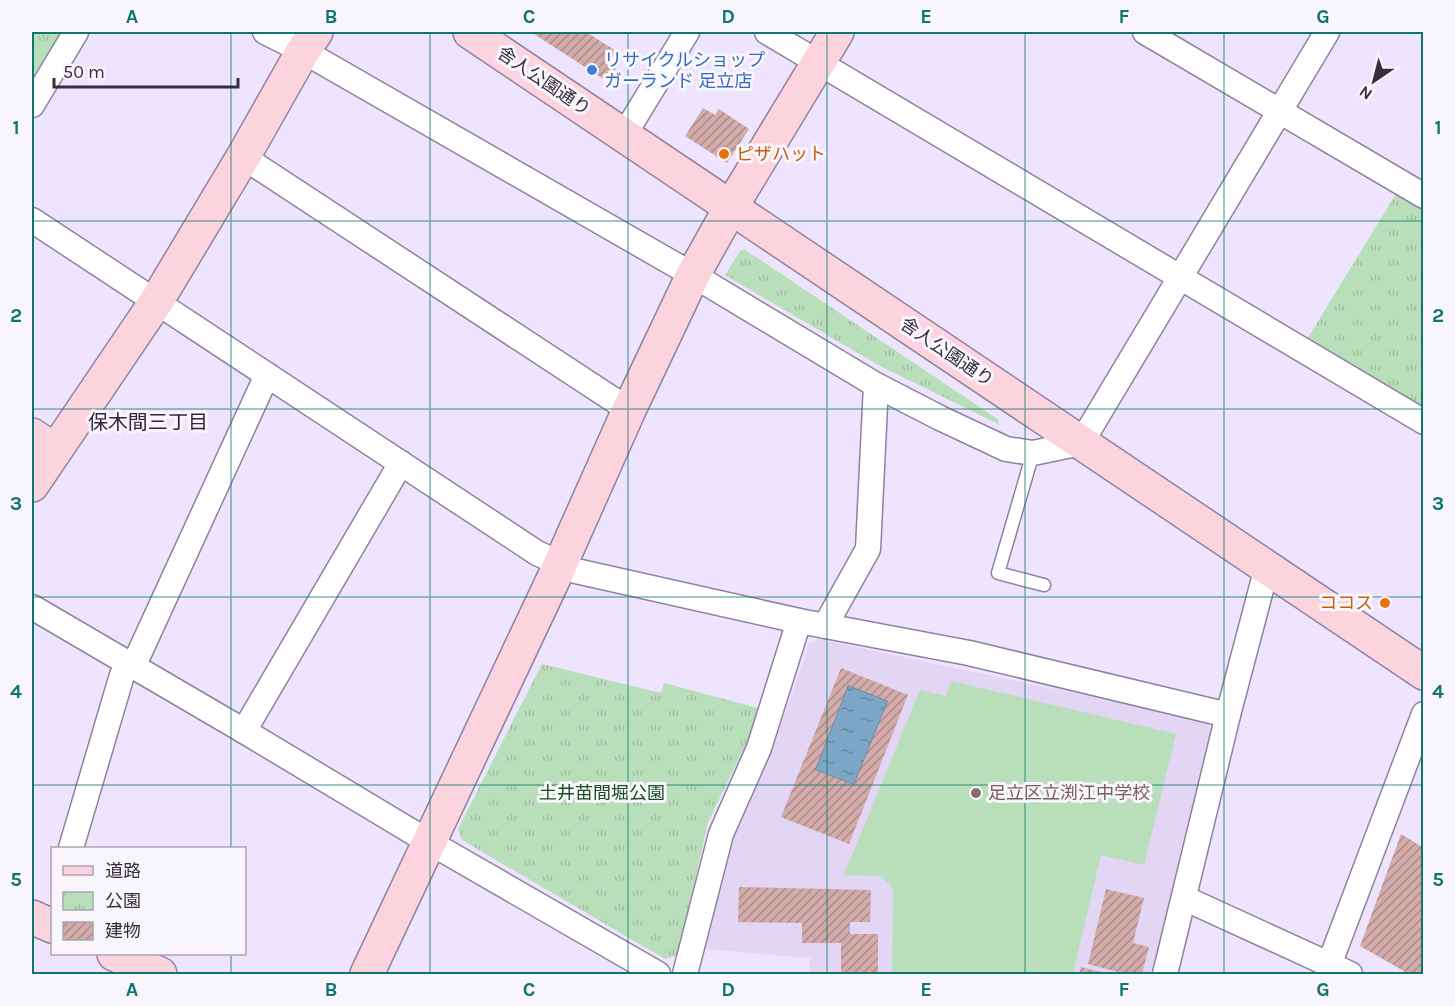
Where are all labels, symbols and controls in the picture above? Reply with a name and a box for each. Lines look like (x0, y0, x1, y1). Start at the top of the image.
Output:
text: A (126, 5, 139, 28)
text: B (325, 5, 337, 28)
text: C (523, 5, 535, 28)
text: D (721, 5, 735, 28)
text: E (920, 5, 932, 28)
text: F (1119, 5, 1130, 28)
text: G (1316, 5, 1330, 28)
street label: 舎人公園通り (493, 42, 595, 120)
place label: リサイクルショップ ガーランド 足立店 (604, 49, 765, 92)
scale bar (54, 51, 238, 89)
north arrow (1344, 51, 1404, 111)
text: 50 m (63, 61, 105, 83)
marker: リサイクルショップ ガーランド 足立店 (585, 63, 599, 77)
text: N (1356, 82, 1376, 104)
text: 1 (12, 116, 20, 139)
text: 1 (1434, 116, 1442, 139)
place label: ピザハット (736, 143, 826, 165)
marker: ピザハット (717, 147, 731, 161)
text: 2 (10, 304, 22, 327)
text: 2 (1432, 304, 1444, 327)
street label: 舎人公園通り (896, 313, 998, 391)
district label: 保木間三丁目 (88, 411, 208, 434)
text: 3 (10, 492, 22, 515)
text: 3 (1432, 492, 1444, 515)
place label: ココス (1319, 592, 1373, 614)
marker: ココス (1378, 596, 1392, 610)
text: 4 (10, 680, 22, 703)
text: 4 (1432, 680, 1444, 703)
park label: 土井苗間堀公園 (539, 782, 665, 804)
place label: 足立区立渕江中学校 (988, 782, 1150, 804)
marker: 足立区立渕江中学校 (969, 786, 983, 800)
legend (51, 847, 246, 955)
text: 道路 (105, 860, 141, 882)
text: 5 (10, 868, 22, 891)
text: 5 (1432, 868, 1444, 891)
text: 公園 (105, 890, 141, 912)
text: 建物 (105, 920, 141, 942)
text: A (126, 978, 139, 1001)
text: B (325, 978, 337, 1001)
text: C (523, 978, 535, 1001)
text: D (721, 978, 735, 1001)
text: E (920, 978, 932, 1001)
text: F (1119, 978, 1130, 1001)
text: G (1316, 978, 1330, 1001)

